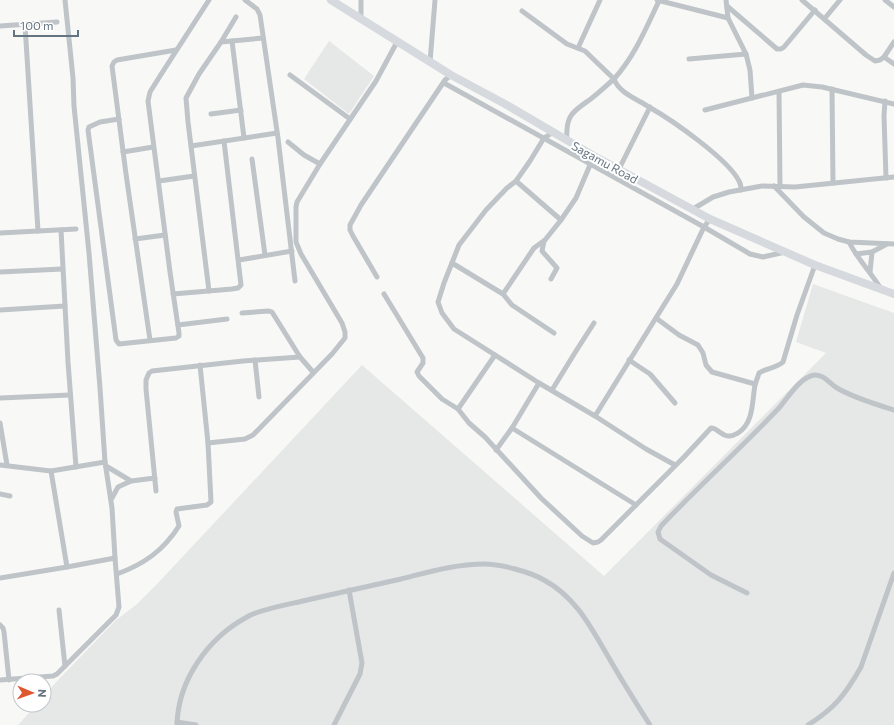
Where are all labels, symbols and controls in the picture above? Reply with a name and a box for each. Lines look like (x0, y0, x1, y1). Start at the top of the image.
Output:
scale bar (14, 12, 78, 38)
text: 100 m (20, 18, 54, 32)
street label: Sagamu Road (569, 138, 641, 186)
north arrow (12, 673, 52, 713)
text: N (36, 689, 49, 698)

